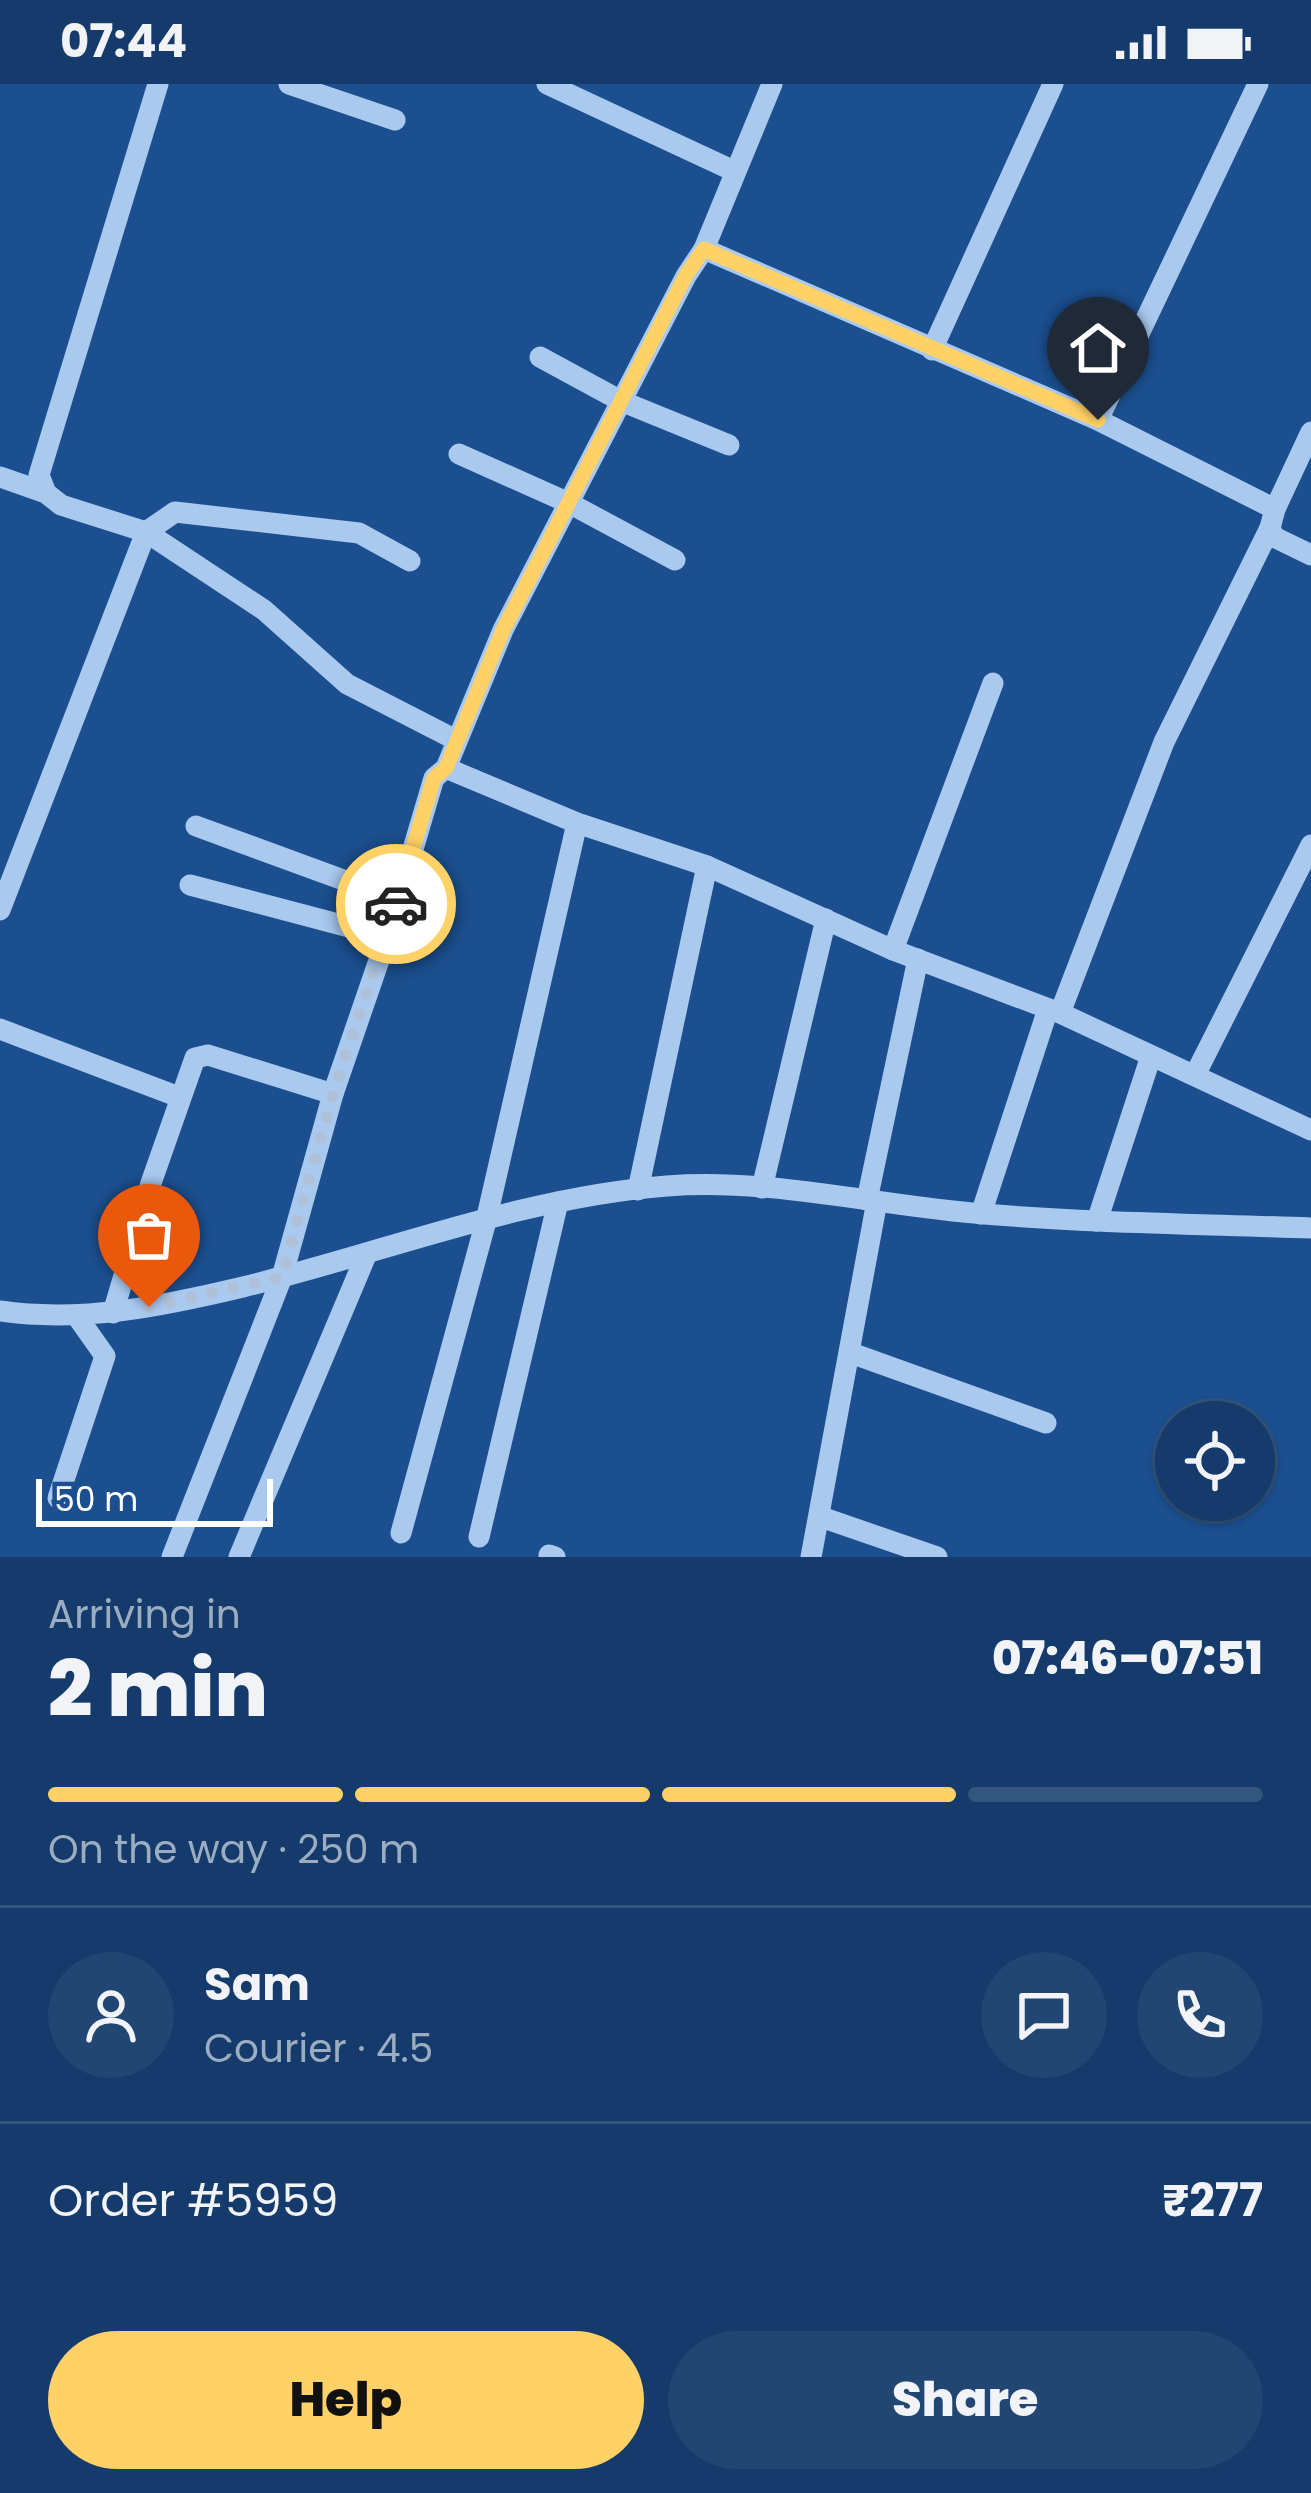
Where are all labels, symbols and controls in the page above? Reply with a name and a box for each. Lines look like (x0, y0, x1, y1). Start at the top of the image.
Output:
text: 07:44 (60, 10, 187, 73)
pin (1047, 297, 1149, 420)
icon: home (1065, 315, 1131, 381)
courier (336, 844, 456, 964)
icon: car (363, 871, 429, 937)
pin (98, 1184, 200, 1307)
icon: bag (116, 1202, 182, 1268)
map controls (1155, 1401, 1275, 1521)
button: locate (1155, 1401, 1275, 1521)
scale bar (36, 1473, 273, 1526)
text: 50 m (54, 1476, 138, 1523)
text: Arriving in (48, 1587, 241, 1642)
text: 07:46–07:51 (992, 1627, 1263, 1690)
text: 2 min (48, 1634, 268, 1743)
text: On the way · 250 m (48, 1822, 419, 1877)
button: person (48, 1952, 174, 2078)
button: chat (981, 1952, 1107, 2078)
button: phone (1137, 1952, 1263, 2078)
text: Sam (204, 1953, 310, 2016)
text: Courier · 4.5 (204, 2021, 433, 2076)
text: Order #5959 (48, 2169, 338, 2232)
text: ₹277 (1162, 2169, 1263, 2232)
button: Help (48, 2331, 644, 2469)
button: Share (668, 2331, 1263, 2469)

